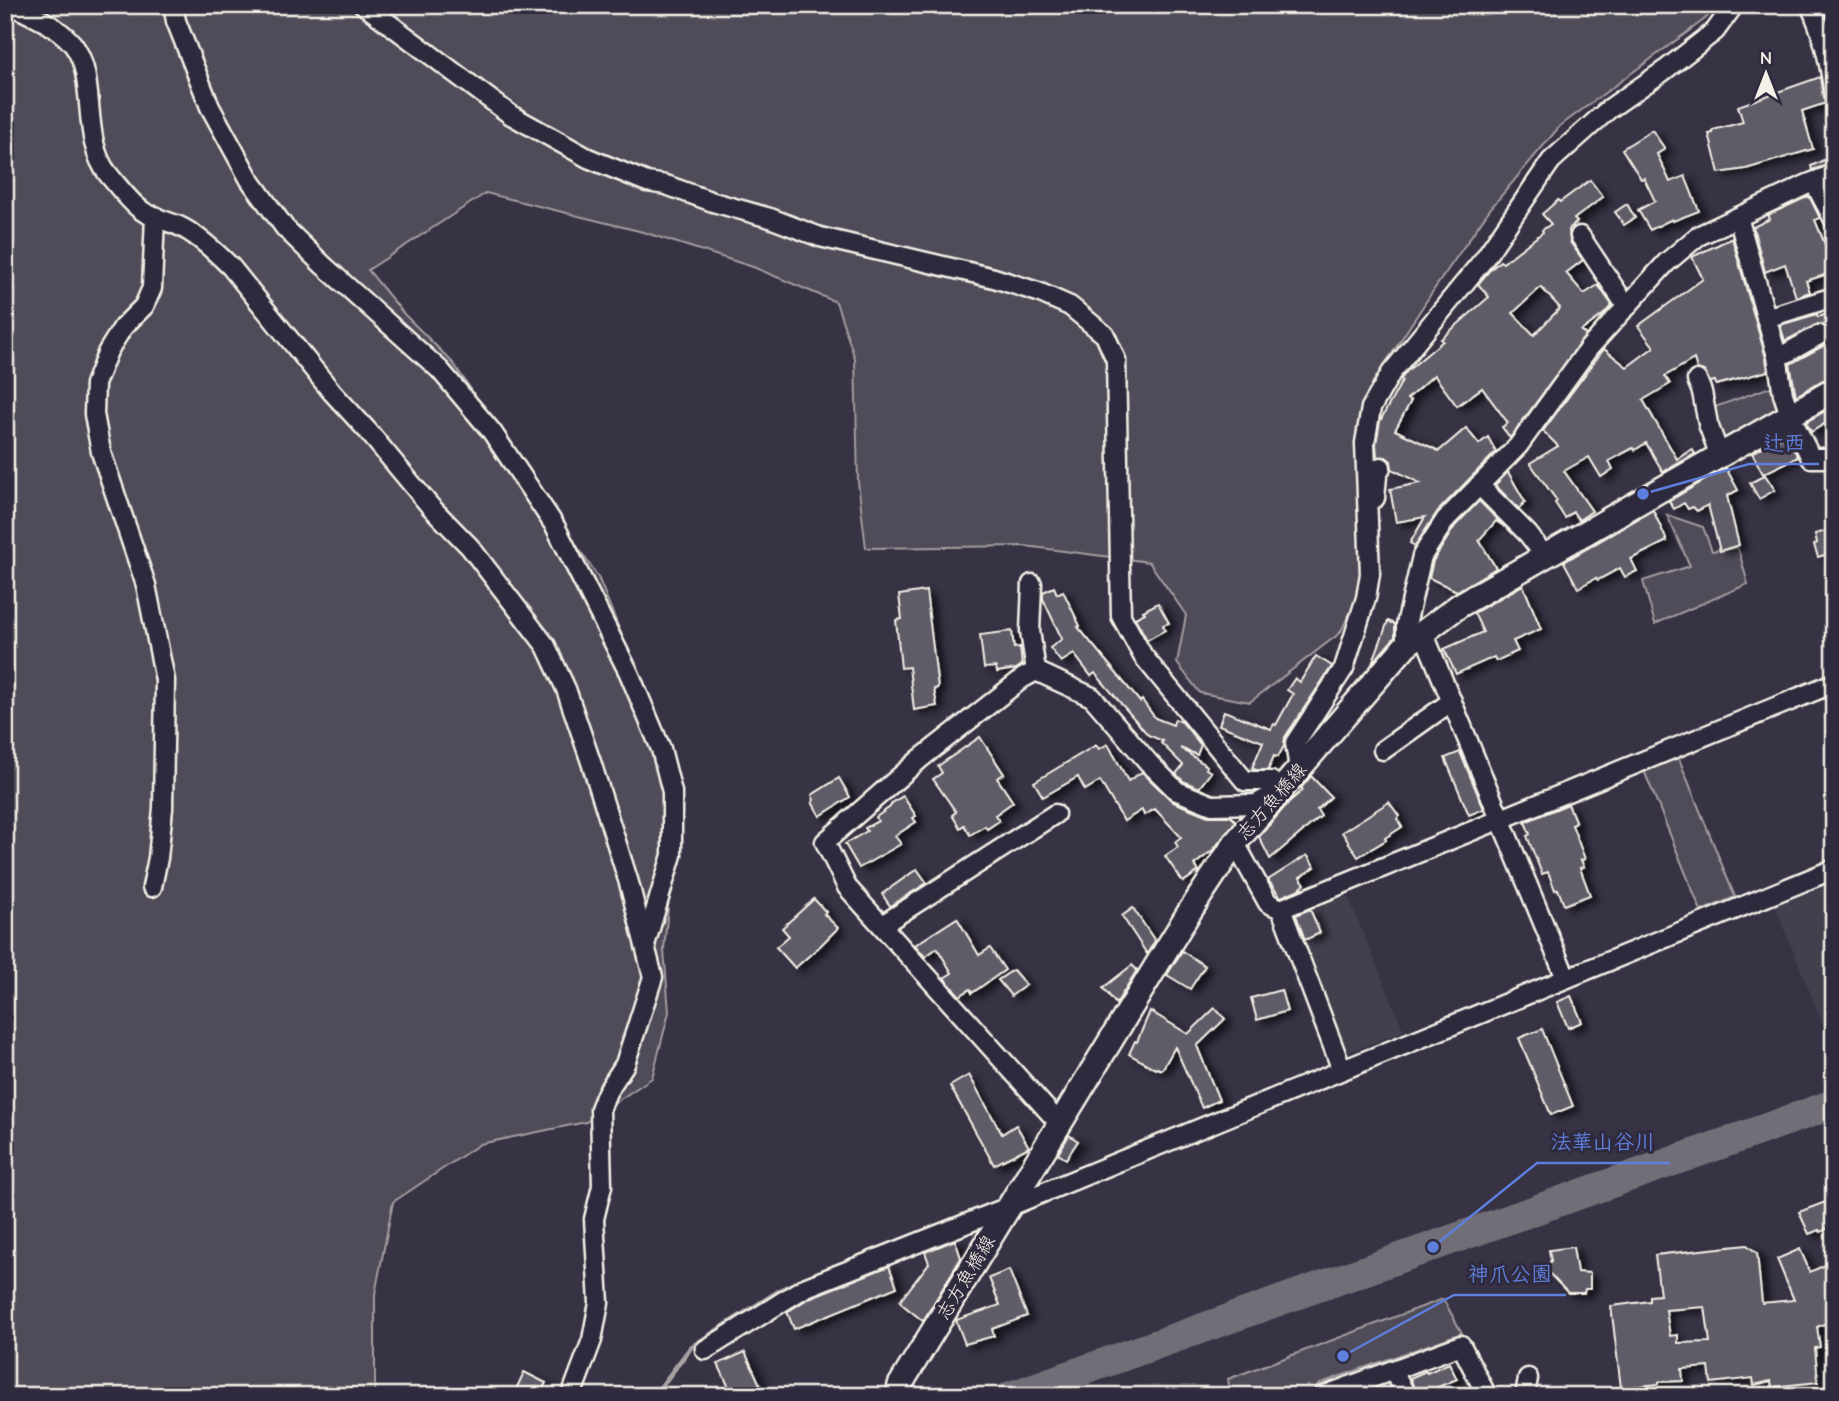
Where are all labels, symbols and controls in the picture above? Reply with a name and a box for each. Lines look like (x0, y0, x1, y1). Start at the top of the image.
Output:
north arrow (1730, 38, 1800, 108)
text: N (1760, 47, 1772, 69)
callout: 辻西 (1749, 422, 1819, 464)
text: 辻西 (1763, 431, 1805, 455)
street label: 志方魚橋線 (1232, 759, 1311, 845)
callout: 法華山谷川 (1537, 1121, 1670, 1163)
text: 法華山谷川 (1551, 1130, 1656, 1154)
street label: 志方魚橋線 (932, 1231, 1000, 1324)
callout: 神爪公園 (1454, 1253, 1566, 1295)
text: 神爪公園 (1468, 1262, 1552, 1286)

